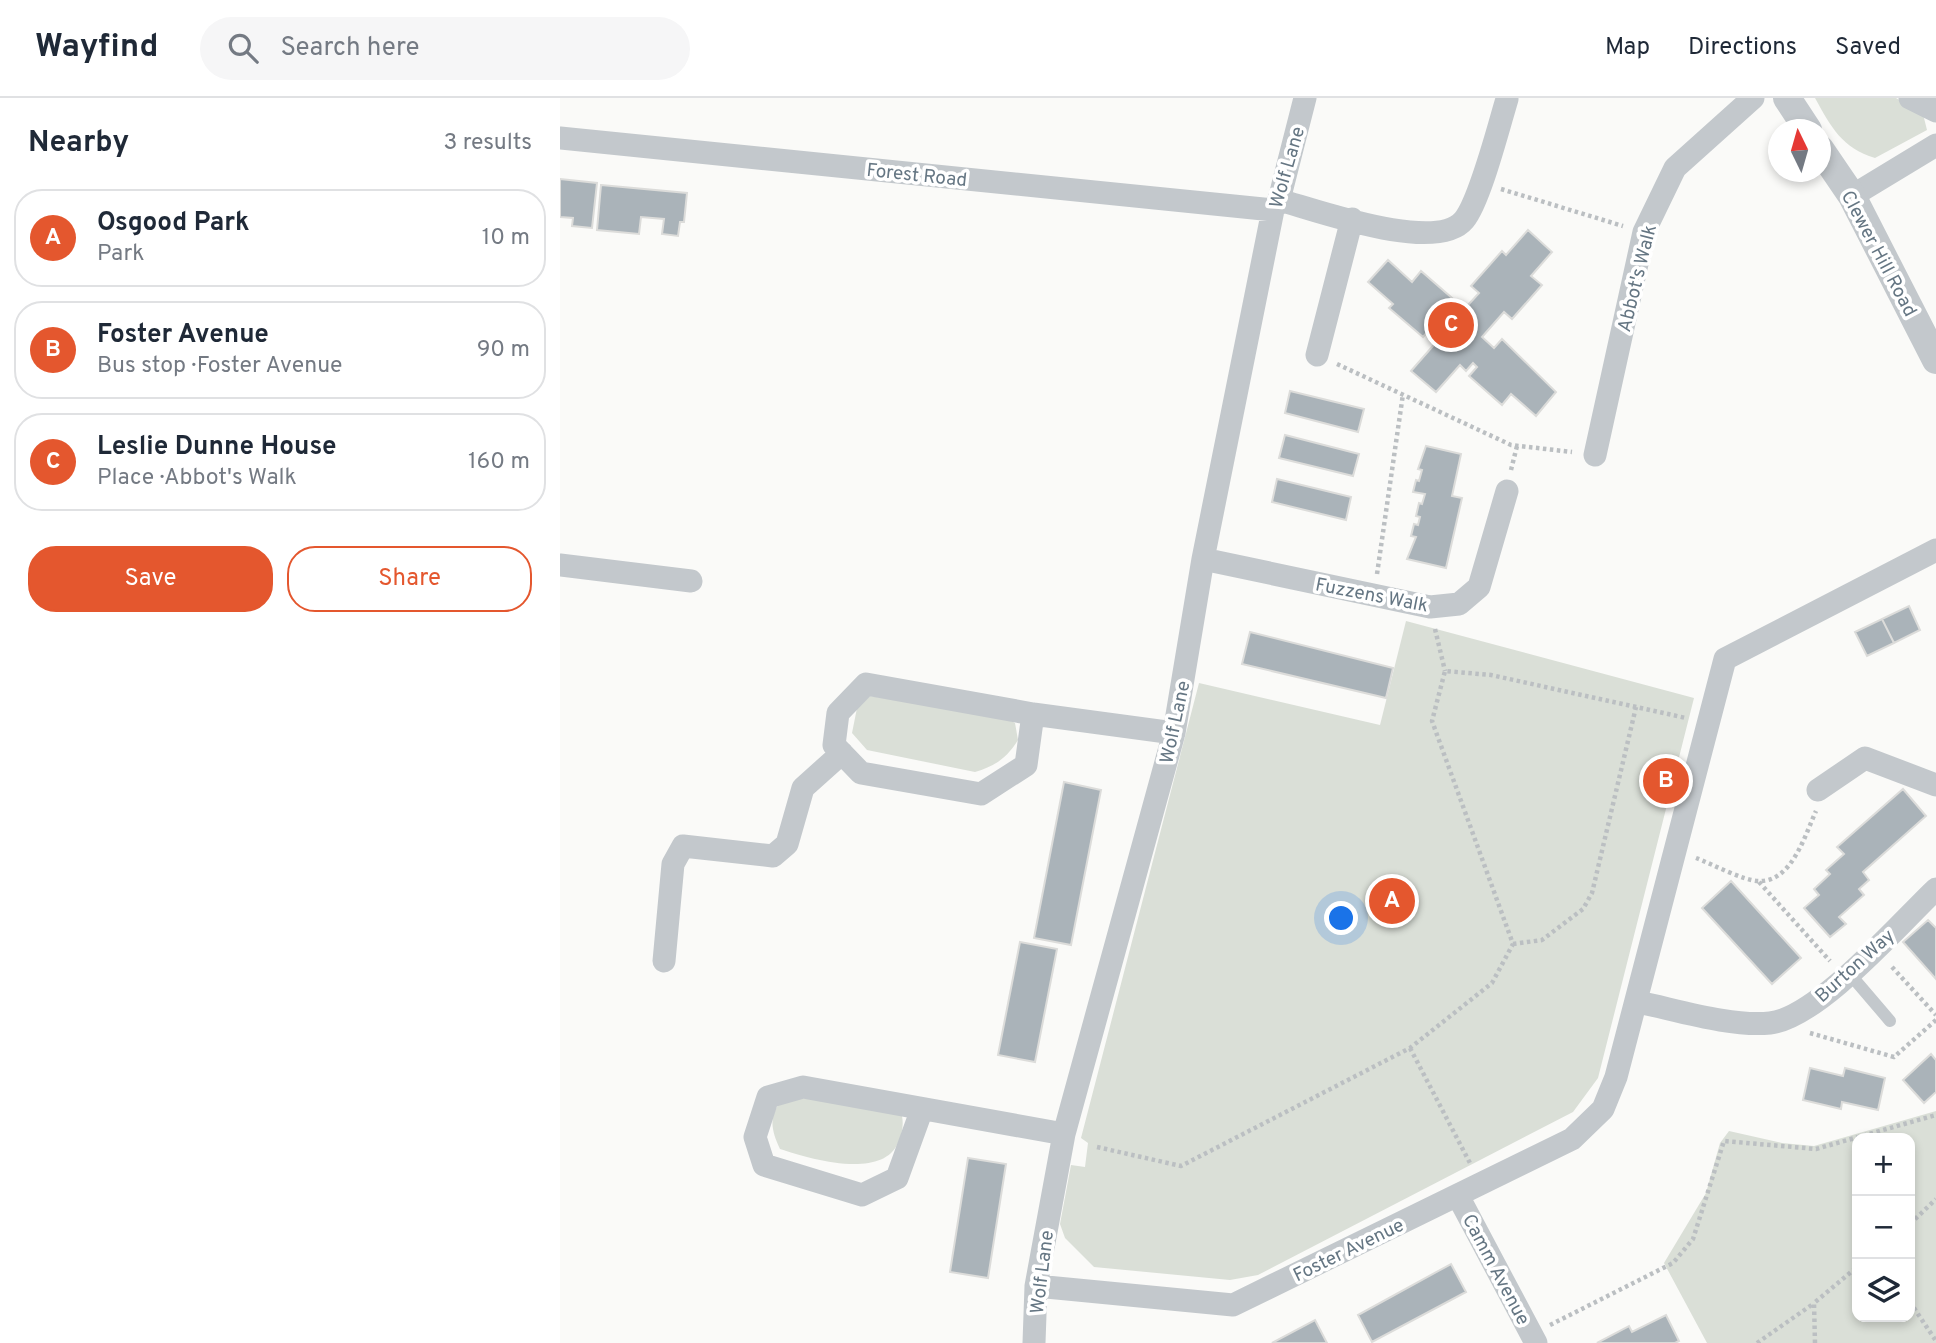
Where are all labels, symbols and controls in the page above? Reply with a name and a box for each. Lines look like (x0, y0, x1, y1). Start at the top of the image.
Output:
search box (200, 17, 690, 80)
text: Wayfind (35, 27, 158, 69)
icon: search (224, 29, 262, 67)
text: Search here (280, 32, 419, 65)
text: Map (1605, 33, 1650, 63)
text: Directions (1688, 33, 1797, 63)
text: Saved (1835, 33, 1901, 63)
north arrow (1768, 119, 1831, 182)
street label: Wolf Lane (1265, 124, 1311, 211)
text: Nearby (28, 125, 129, 162)
text: 3 results (443, 129, 532, 158)
street label: Forest Road (865, 159, 968, 193)
street label: Clewer Hill Road (1835, 187, 1922, 321)
text: Osgood Park (97, 207, 250, 240)
street label: Abbot's Walk (1613, 222, 1663, 335)
text: A (45, 224, 61, 253)
text: 10 m (482, 224, 530, 253)
text: Park (97, 240, 144, 269)
pin: C (1428, 299, 1474, 351)
text: Foster Avenue (97, 319, 269, 352)
text: B (45, 336, 61, 365)
text: 90 m (477, 336, 530, 365)
text: Bus stop · Foster Avenue (97, 352, 342, 381)
text: Leslie Dunne House (97, 431, 337, 464)
text: C (46, 448, 60, 477)
text: 160 m (468, 448, 530, 477)
text: Place · Abbot's Walk (97, 464, 297, 493)
button: Save (28, 546, 273, 612)
button: Share (287, 546, 532, 612)
street label: Fuzzens Walk (1313, 573, 1430, 619)
street label: Wolf Lane (1155, 679, 1196, 766)
pin: B (1643, 755, 1689, 807)
pin: A (1369, 875, 1415, 927)
your location (1324, 901, 1358, 935)
street label: Burton Way (1811, 925, 1900, 1008)
map controls (1852, 1133, 1915, 1322)
button: + (1852, 1133, 1915, 1196)
button: − (1852, 1196, 1915, 1259)
street label: Camm Avenue (1456, 1210, 1535, 1330)
street label: Foster Avenue (1290, 1214, 1408, 1288)
street label: Wolf Lane (1026, 1229, 1060, 1315)
button: layers (1852, 1259, 1915, 1322)

